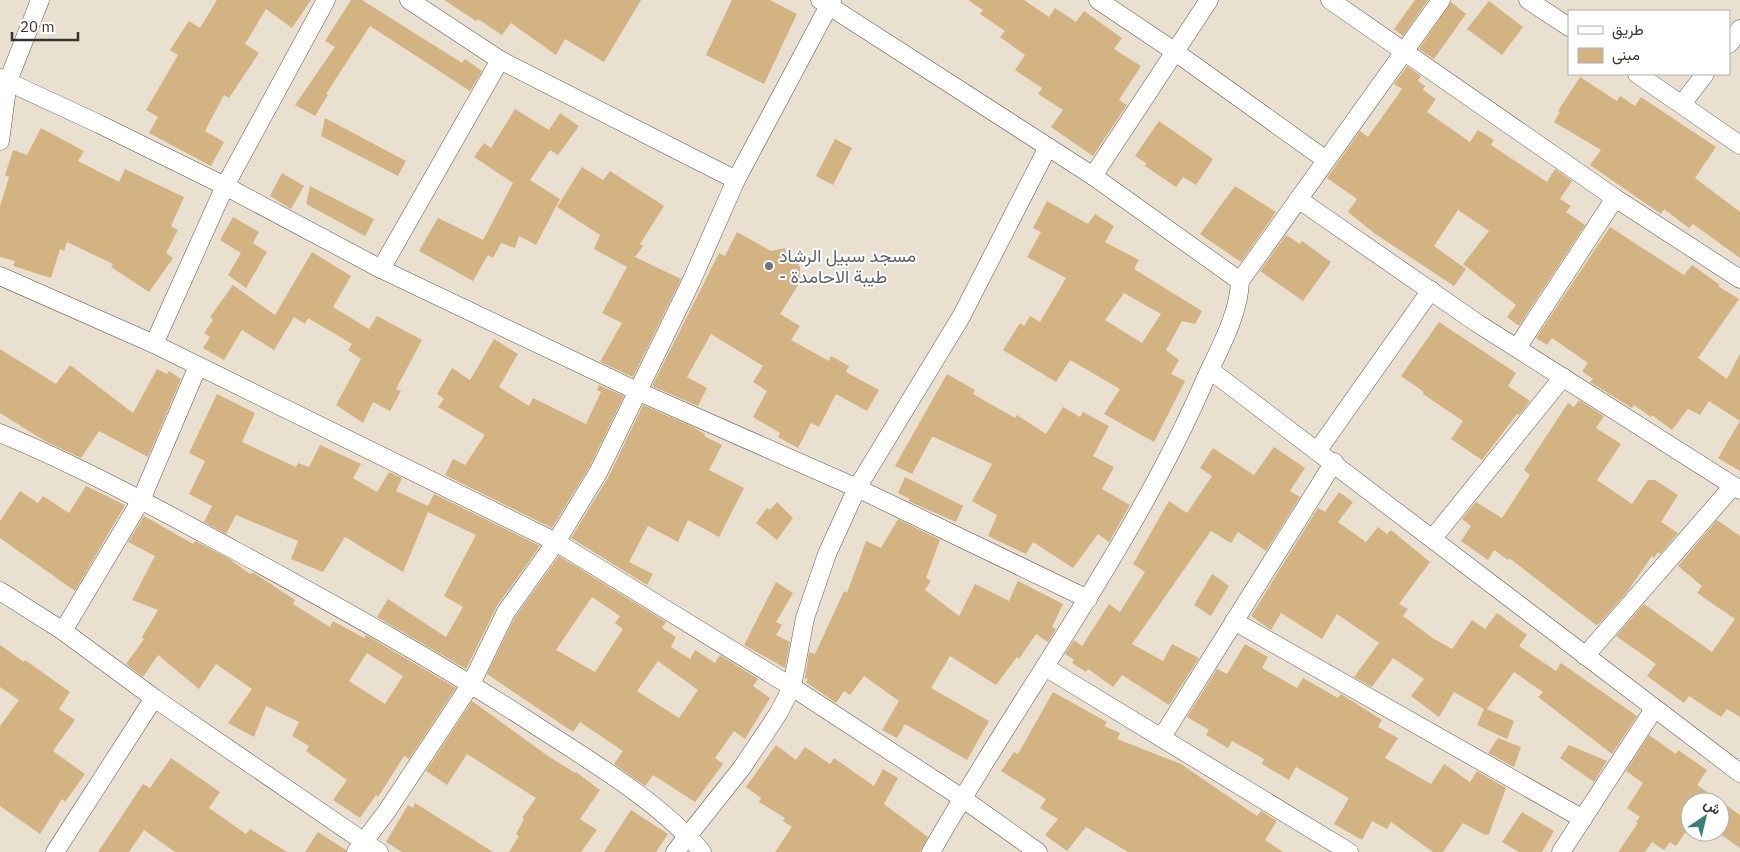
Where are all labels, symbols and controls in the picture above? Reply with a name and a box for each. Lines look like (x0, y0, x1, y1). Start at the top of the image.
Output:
scale bar (12, 10, 79, 42)
legend (1568, 10, 1730, 75)
text: 20 m (20, 17, 55, 36)
text: طريق (1612, 20, 1644, 40)
text: مبنى (1612, 45, 1640, 65)
place label: مسجد سبيل الرشاد - طيبة الاحامدة (779, 244, 916, 288)
marker: مسجد سبيل الرشاد - طيبة الاحامدة (763, 260, 775, 272)
north arrow (1680, 792, 1730, 842)
text: ش (1700, 794, 1725, 819)

